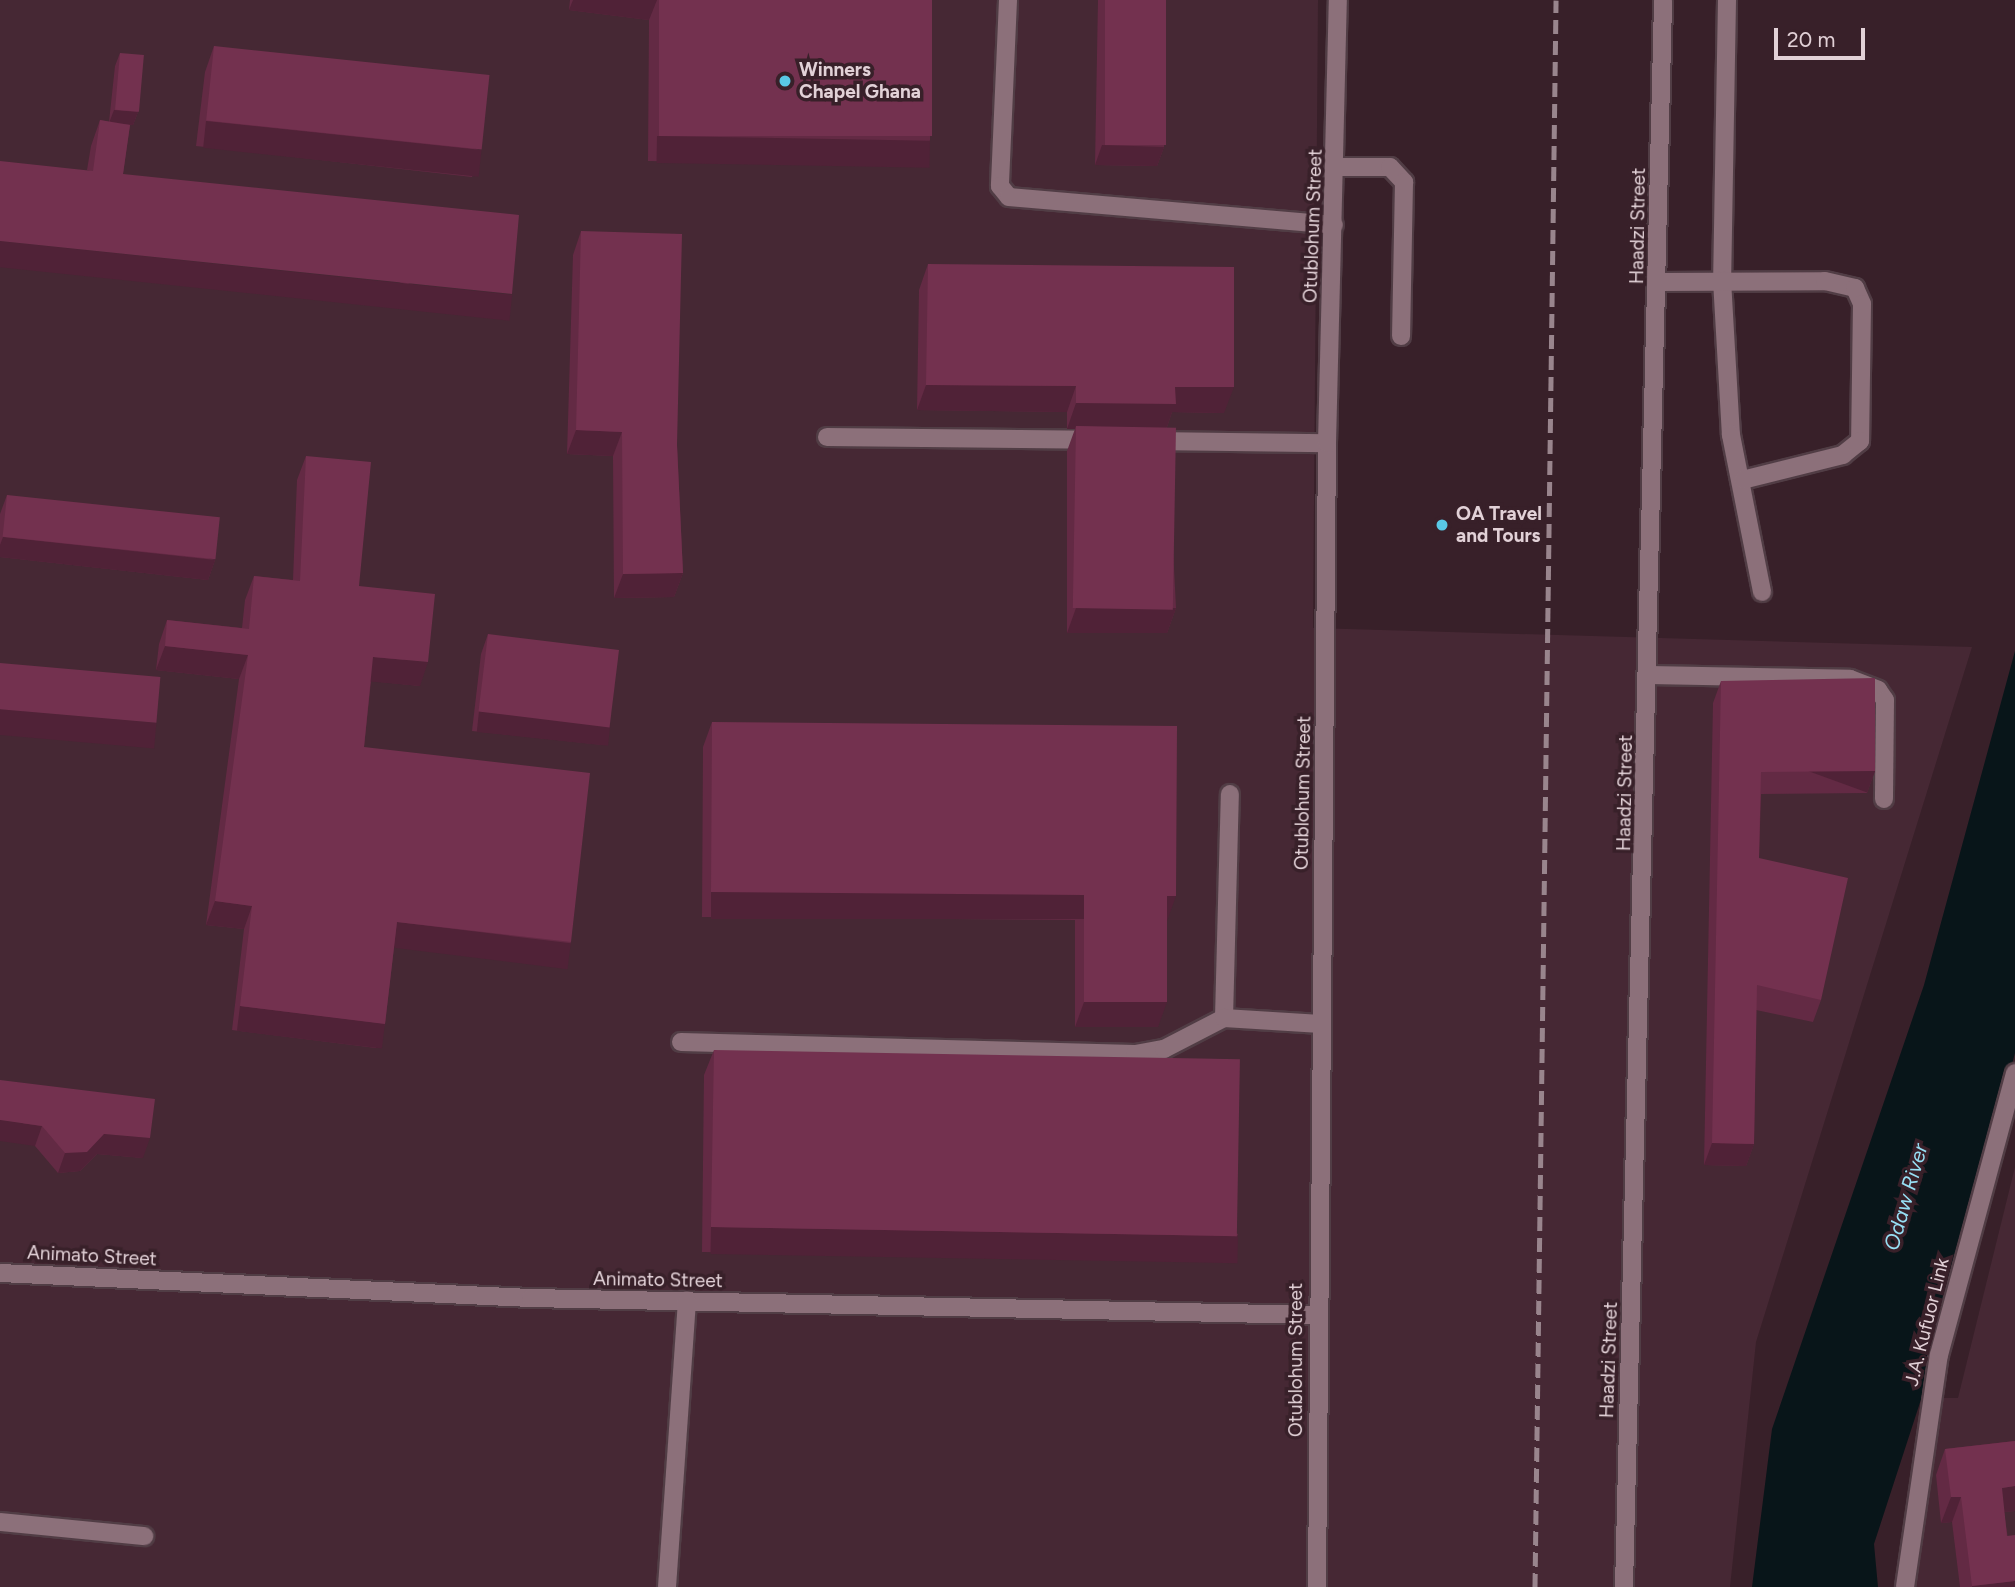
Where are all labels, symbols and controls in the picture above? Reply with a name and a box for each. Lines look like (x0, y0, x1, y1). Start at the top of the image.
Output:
scale bar (1777, 14, 1868, 58)
text: 20 m (1787, 27, 1835, 52)
place label: Winners Chapel Ghana (799, 59, 921, 103)
marker: Winners Chapel Ghana (777, 73, 793, 89)
street label: Otublohum Street (1299, 149, 1327, 303)
street label: Haadzi Street (1626, 168, 1650, 284)
place label: OA Travel and Tours (1456, 503, 1542, 547)
marker: OA Travel and Tours (1434, 517, 1450, 533)
street label: Otublohum Street (1290, 716, 1316, 870)
street label: Haadzi Street (1613, 735, 1637, 851)
water label: Odaw River (1879, 1141, 1933, 1253)
street label: Animato Street (27, 1241, 157, 1271)
street label: J.A. Kufuor Link (1900, 1256, 1954, 1388)
street label: Animato Street (593, 1267, 723, 1293)
street label: Otublohum Street (1285, 1283, 1307, 1437)
street label: Haadzi Street (1596, 1301, 1622, 1419)

